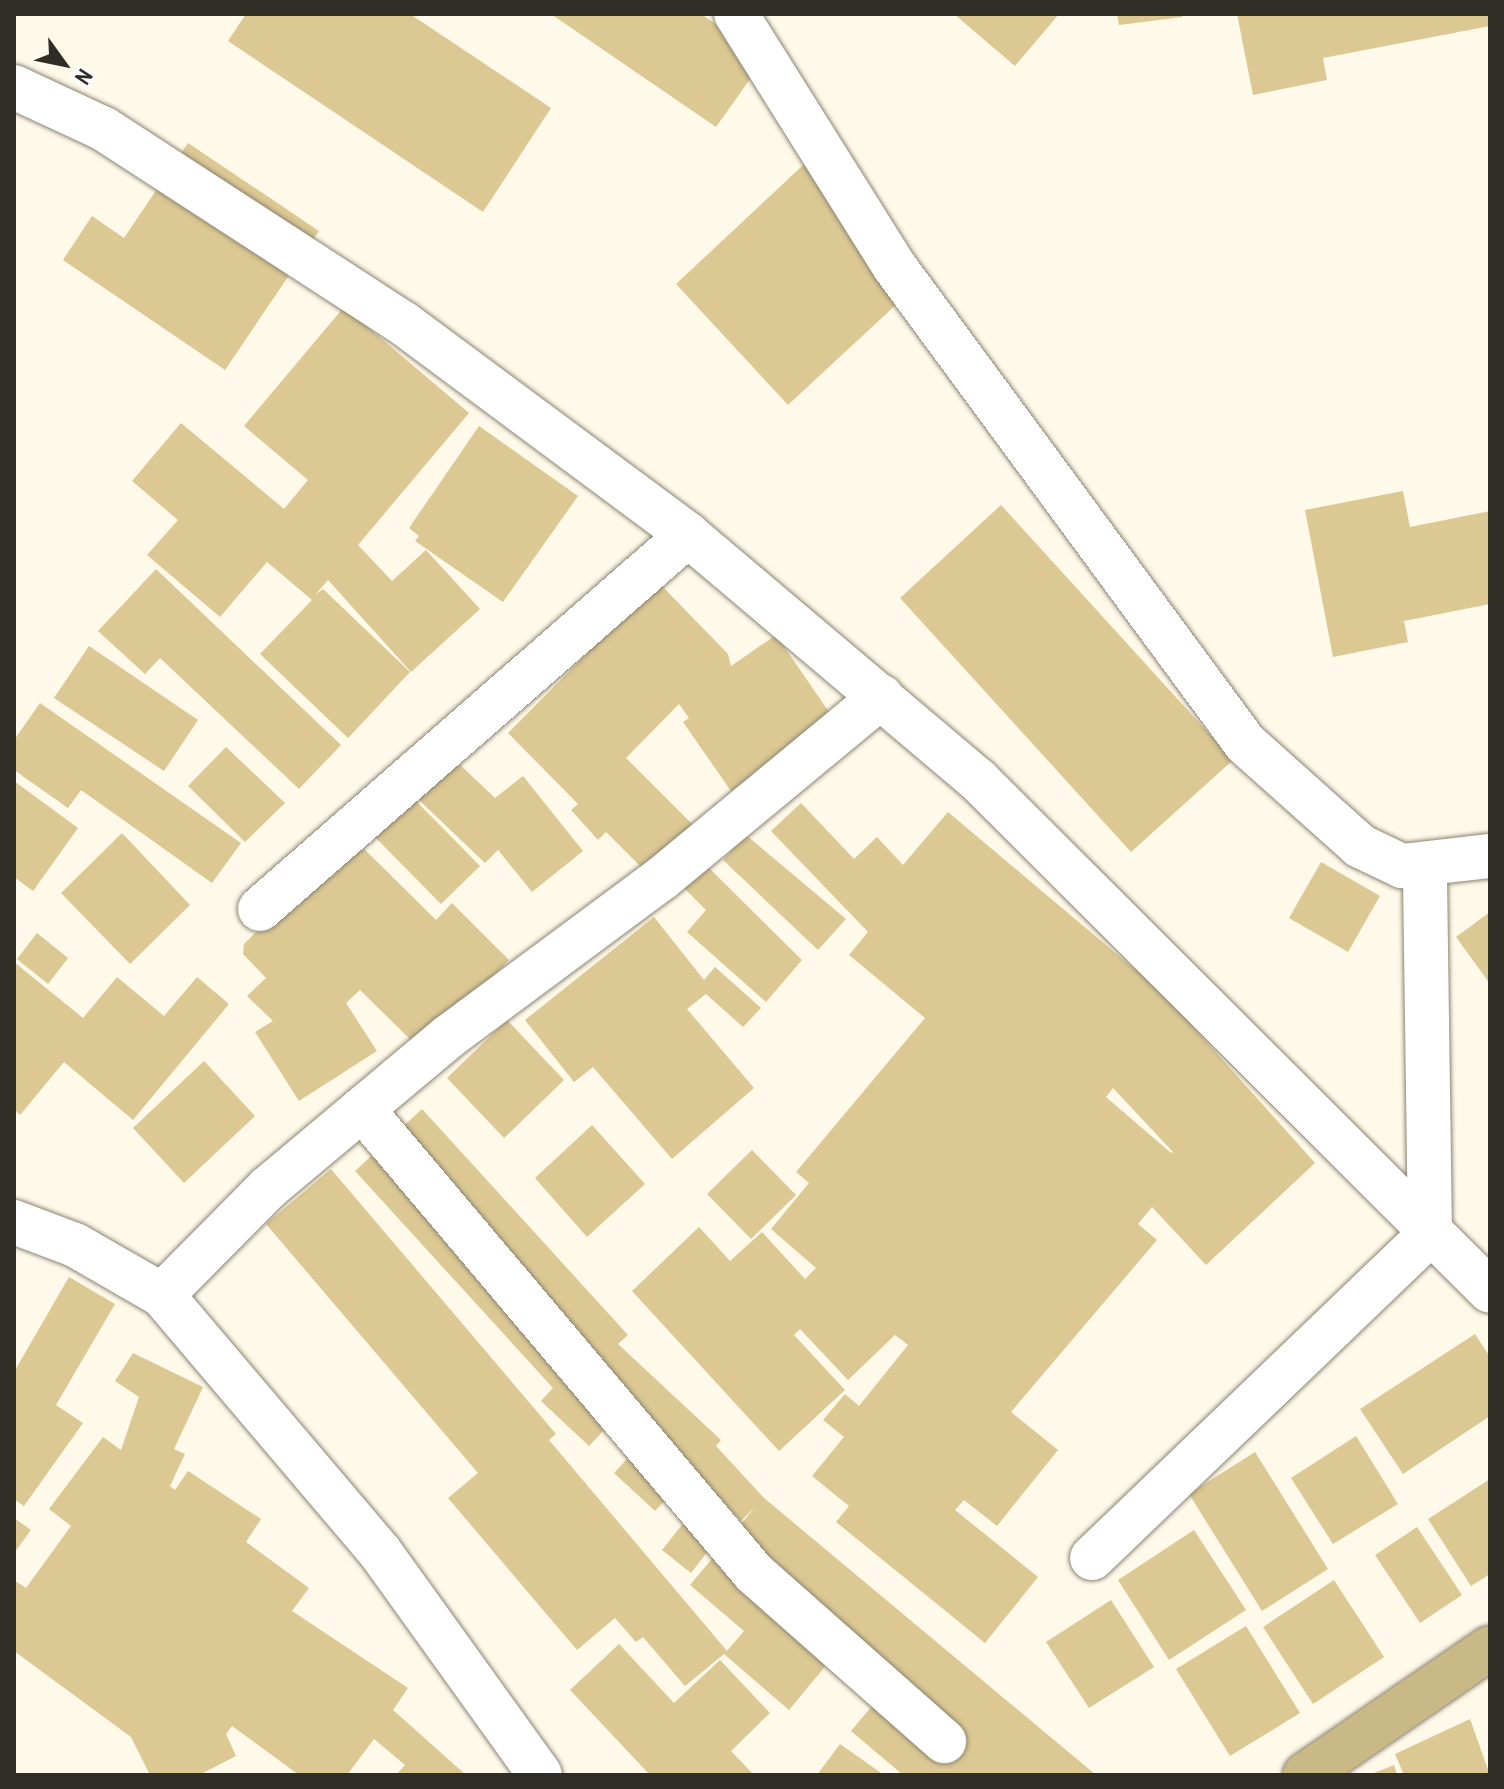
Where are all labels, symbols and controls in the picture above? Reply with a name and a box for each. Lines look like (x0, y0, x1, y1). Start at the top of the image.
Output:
north arrow (24, 24, 104, 104)
text: N (68, 63, 100, 91)

